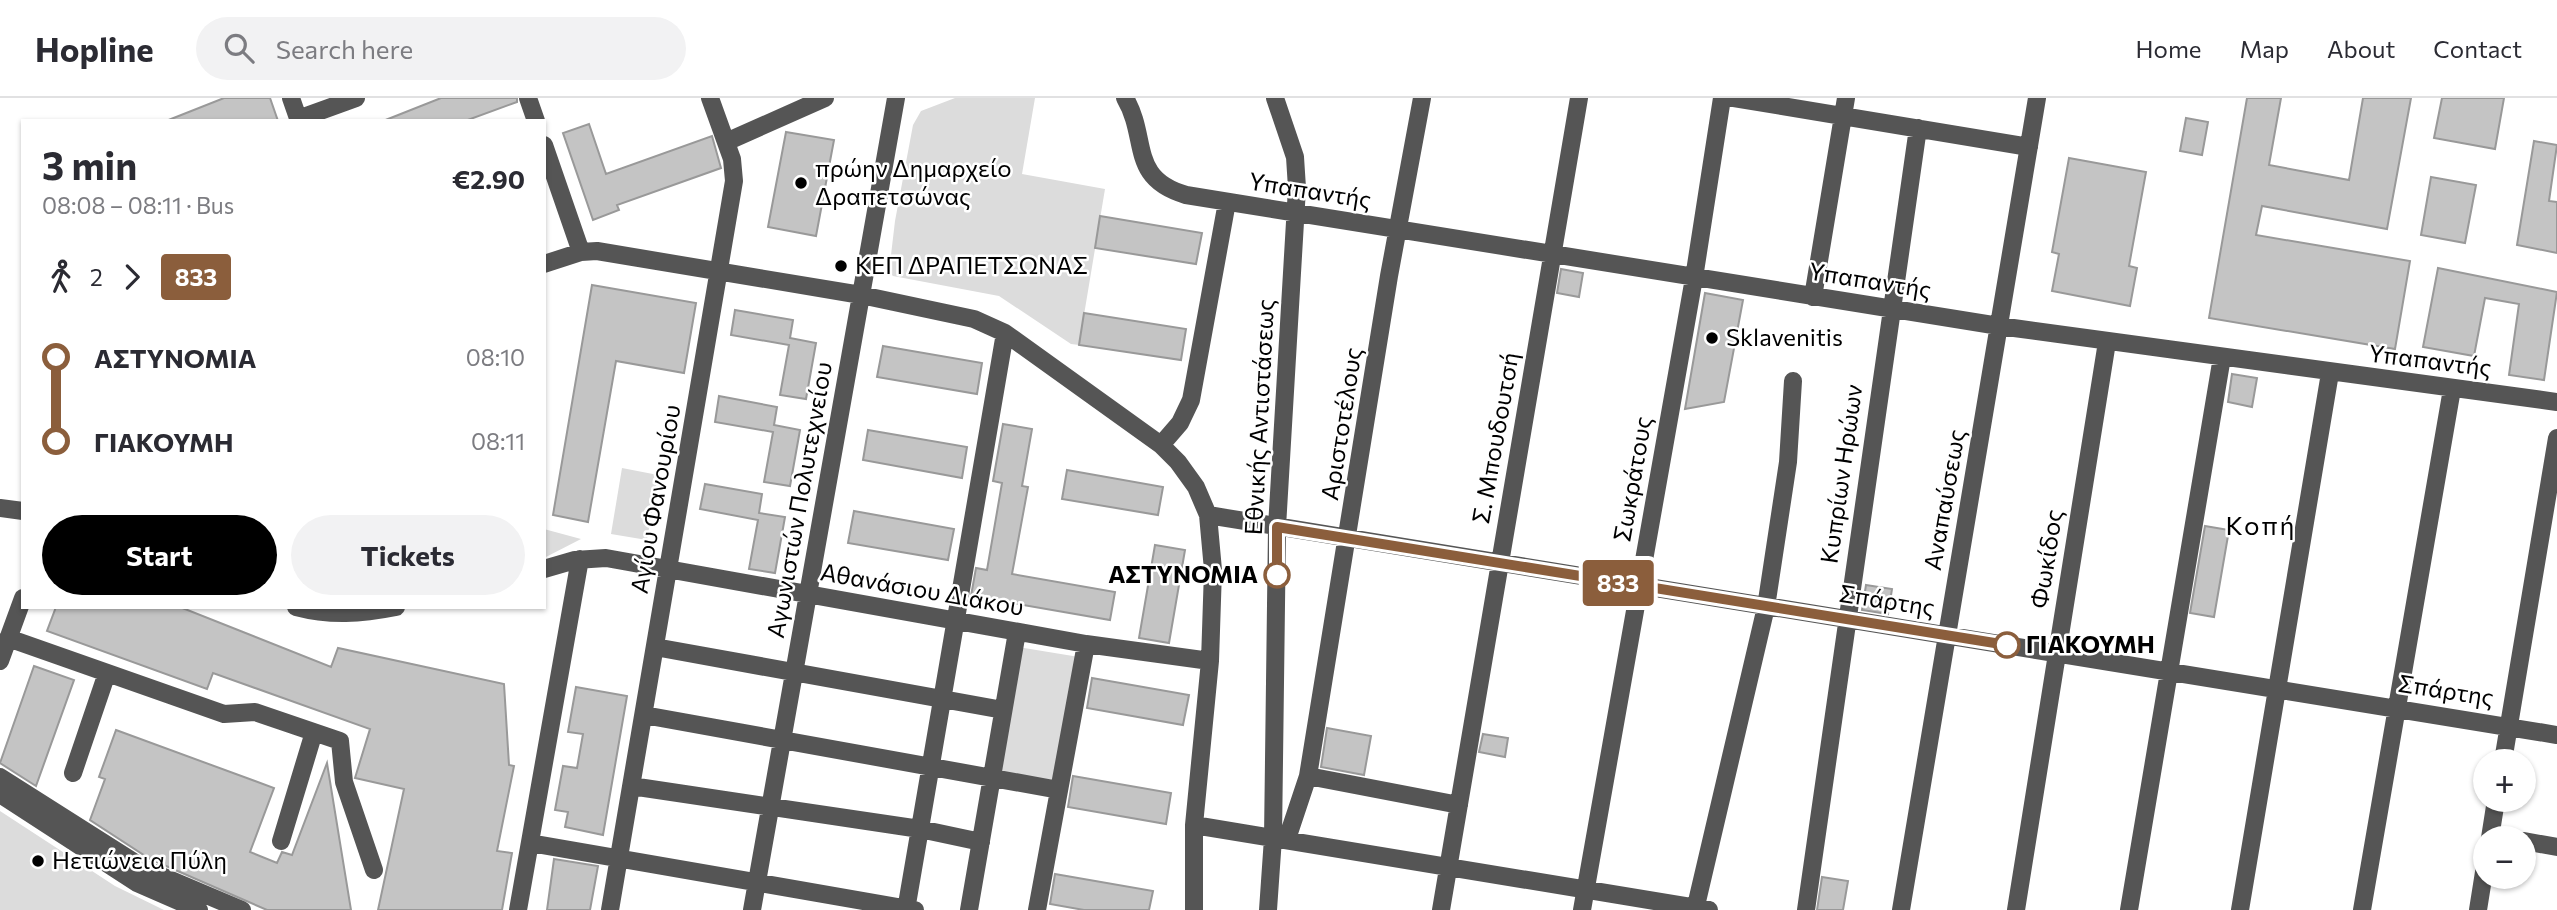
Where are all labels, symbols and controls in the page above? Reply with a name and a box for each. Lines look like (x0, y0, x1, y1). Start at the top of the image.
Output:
search box (196, 17, 686, 80)
text: Hopline (35, 28, 154, 69)
icon: search (220, 29, 258, 67)
text: Search here (276, 33, 413, 64)
text: Home (2136, 34, 2202, 63)
text: Map (2240, 34, 2289, 63)
text: About (2327, 34, 2395, 63)
text: Contact (2433, 34, 2522, 63)
text: 3 min (42, 141, 137, 188)
place label: πρώην Δημαρχείο Δραπετσώνας (815, 153, 1012, 210)
text: €2.90 (452, 163, 525, 194)
street label: Υπαπαντής (1247, 166, 1373, 213)
marker: πρώην Δημαρχείο Δραπετσώνας (793, 175, 809, 191)
text: 08:08 – 08:11 · Bus (42, 191, 234, 219)
place label: ΚΕΠ ΔΡΑΠΕΤΣΩΝΑΣ (855, 250, 1088, 279)
street label: Υπαπαντής (1807, 256, 1933, 303)
icon: walk (42, 258, 80, 296)
icon: forward (113, 258, 151, 296)
marker: ΚΕΠ ΔΡΑΠΕΤΣΩΝΑΣ (833, 258, 849, 274)
text: 833 (175, 262, 217, 291)
text: 2 (90, 263, 103, 291)
street label: Εθνικής Αντιστάσεως (1238, 298, 1279, 536)
place label: Sklavenitis (1726, 322, 1843, 351)
marker: Sklavenitis (1704, 330, 1720, 346)
street label: Υπαπαντής (2367, 338, 2493, 381)
text: ΑΣΤΥΝΟΜΙΑ (94, 342, 256, 373)
text: 08:10 (466, 343, 525, 371)
street label: Αριστοτέλους (1314, 345, 1367, 502)
street label: Σ. Μπουδουτσή (1465, 350, 1524, 526)
street label: Αγωνιστών Πολυτεχνείου (760, 359, 837, 640)
street label: Κυπρίων Ηρώων (1814, 382, 1867, 565)
street label: Αγίου Φανουρίου (624, 402, 685, 596)
street label: Σωκράτους (1606, 414, 1657, 544)
text: ΓΙΑΚΟΥΜΗ (94, 426, 234, 457)
text: 08:11 (471, 427, 525, 455)
street label: Αναπαύσεως (1917, 427, 1970, 572)
street label: Φωκίδος (2023, 507, 2068, 610)
district label: Κοπή (2226, 509, 2296, 540)
button: Start (42, 515, 277, 595)
button: Tickets (291, 515, 525, 595)
street label: Αθανάσιου Διάκου (818, 556, 1026, 621)
place label: ΑΣΤΥΝΟΜΙΑ (1108, 559, 1258, 588)
line badge: 833 (1578, 560, 1658, 606)
marker: ΑΣΤΥΝΟΜΙΑ (1264, 562, 1290, 588)
text: 833 (1597, 568, 1639, 597)
street label: Σπάρτης (1837, 578, 1937, 621)
place label: ΓΙΑΚΟΥΜΗ (2026, 629, 2155, 658)
marker: ΓΙΑΚΟΥΜΗ (1994, 632, 2020, 658)
street label: Σπάρτης (2396, 668, 2496, 711)
map controls (2473, 749, 2536, 889)
button: + (2473, 749, 2536, 812)
button: − (2473, 826, 2536, 889)
place label: Ηετιώνεια Πύλη (52, 845, 227, 874)
marker: Ηετιώνεια Πύλη (30, 853, 46, 869)

